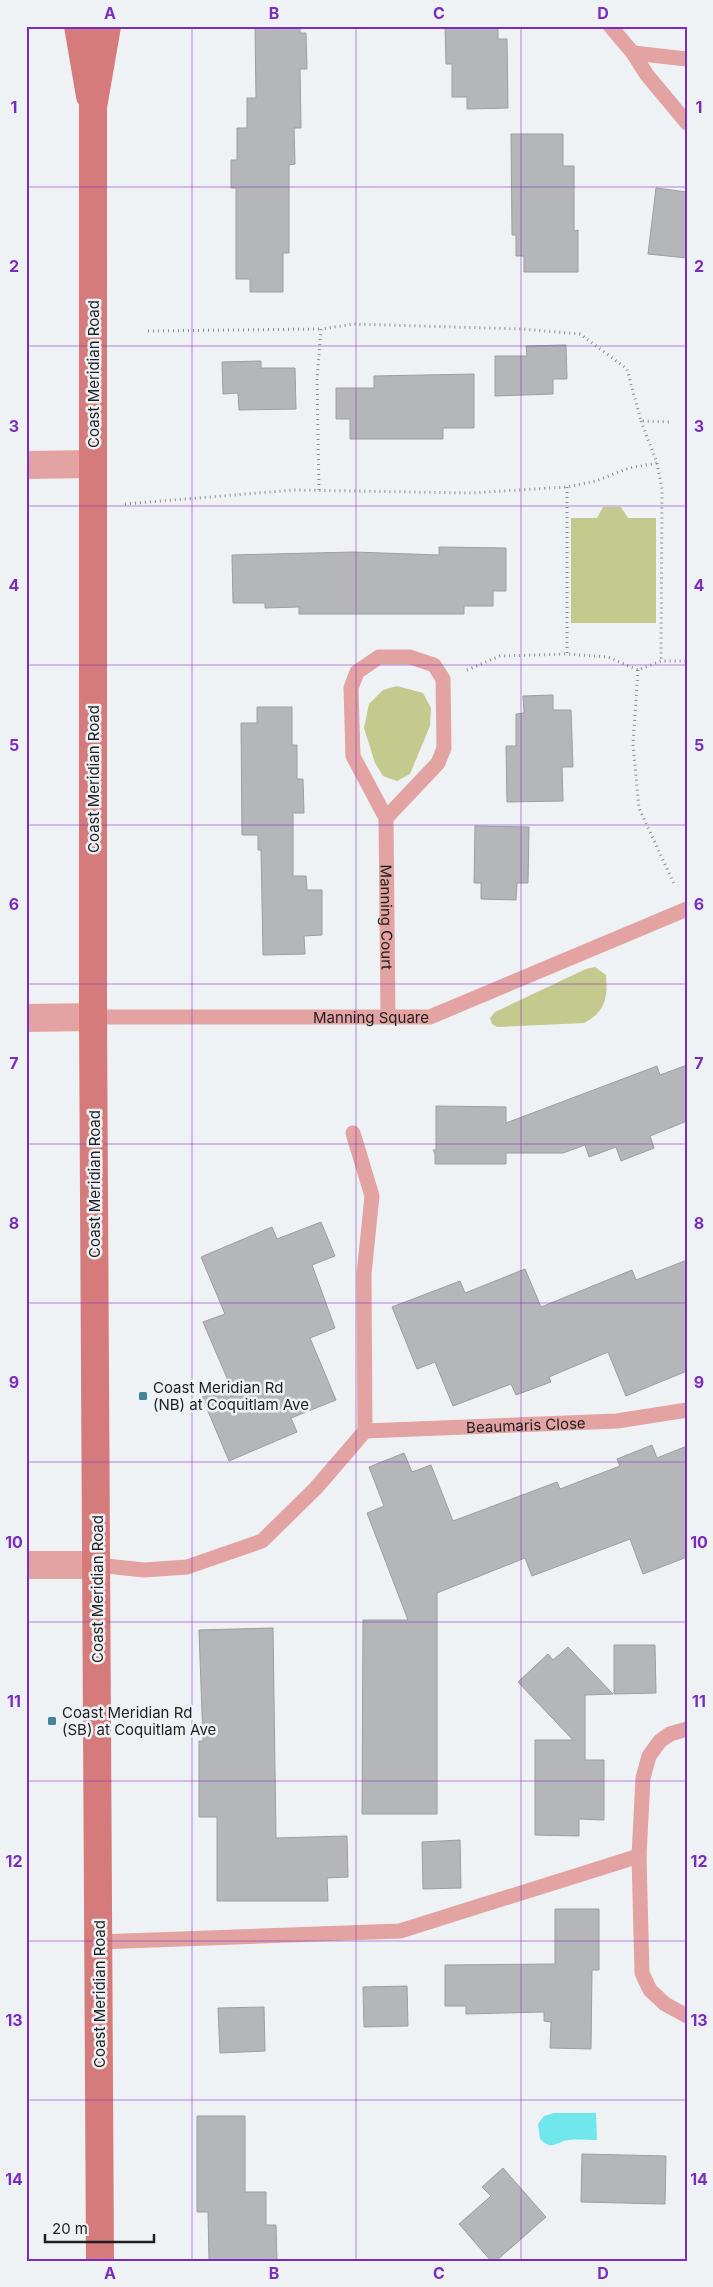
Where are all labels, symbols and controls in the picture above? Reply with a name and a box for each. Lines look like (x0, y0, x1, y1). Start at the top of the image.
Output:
text: A (104, 3, 116, 23)
text: B (269, 3, 279, 23)
text: C (433, 3, 445, 23)
text: D (597, 3, 609, 23)
text: 1 (11, 97, 17, 117)
text: 1 (696, 97, 702, 117)
text: 2 (9, 256, 19, 276)
text: 2 (694, 256, 704, 276)
street label: Coast Meridian Road (84, 300, 103, 448)
text: 3 (9, 416, 19, 436)
text: 3 (694, 416, 704, 436)
text: 4 (9, 575, 20, 595)
text: 4 (694, 575, 705, 595)
street label: Coast Meridian Road (84, 705, 103, 853)
text: 5 (9, 735, 19, 755)
text: 5 (694, 735, 704, 755)
street label: Manning Court (377, 864, 397, 970)
text: 6 (9, 894, 19, 914)
text: 6 (694, 894, 704, 914)
street label: Manning Square (313, 1008, 429, 1027)
text: 7 (9, 1053, 19, 1073)
text: 7 (694, 1053, 704, 1073)
street label: Coast Meridian Road (85, 1110, 104, 1258)
text: 8 (9, 1213, 19, 1233)
text: 8 (694, 1213, 704, 1233)
text: 9 (9, 1372, 19, 1392)
text: 9 (694, 1372, 704, 1392)
place label: Coast Meridian Rd (NB) at Coquitlam Ave (153, 1378, 309, 1414)
marker: Coast Meridian Rd (NB) at Coquitlam Ave (137, 1390, 149, 1402)
street label: Beaumaris Close (466, 1413, 586, 1436)
street label: Coast Meridian Road (88, 1515, 107, 1663)
text: 10 (5, 1532, 23, 1552)
text: 10 (690, 1532, 708, 1552)
text: 11 (7, 1691, 21, 1711)
text: 11 (692, 1691, 706, 1711)
place label: Coast Meridian Rd (SB) at Coquitlam Ave (62, 1703, 216, 1739)
marker: Coast Meridian Rd (SB) at Coquitlam Ave (46, 1715, 58, 1727)
text: 12 (6, 1851, 22, 1871)
text: 12 (691, 1851, 707, 1871)
street label: Coast Meridian Road (90, 1920, 109, 2068)
text: 13 (5, 2010, 23, 2030)
text: 13 (690, 2010, 708, 2030)
text: 14 (5, 2169, 23, 2189)
text: 14 (690, 2169, 708, 2189)
scale bar (45, 2212, 154, 2244)
text: 20 m (52, 2219, 88, 2238)
text: A (104, 2263, 116, 2283)
text: B (269, 2263, 279, 2283)
text: C (433, 2263, 445, 2283)
text: D (597, 2263, 609, 2283)

